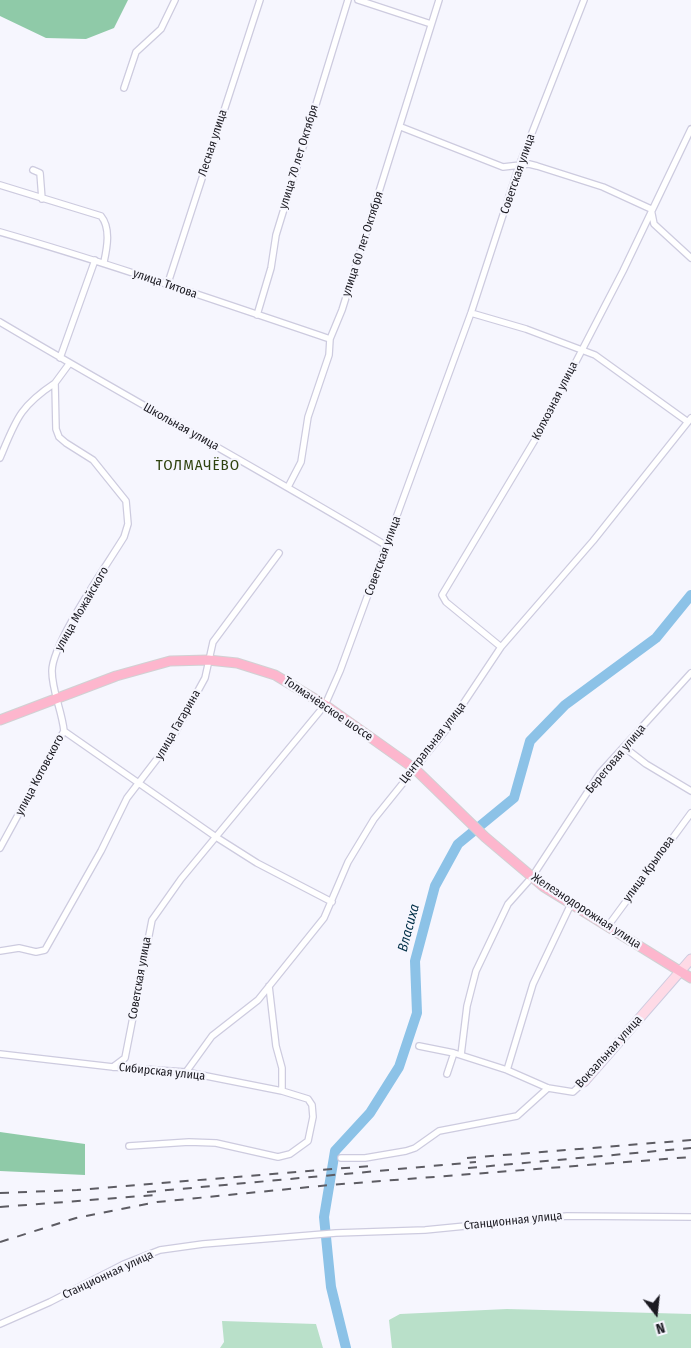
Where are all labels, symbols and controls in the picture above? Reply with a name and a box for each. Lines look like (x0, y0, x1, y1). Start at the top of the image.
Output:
street label: улица 70 лет Октября (276, 103, 322, 211)
street label: Лесная улица (195, 108, 231, 178)
street label: Советская улица (498, 132, 538, 216)
street label: улица 60 лет Октября (339, 190, 387, 298)
street label: улица Титова (131, 266, 199, 302)
street label: Колхозная улица (529, 359, 581, 443)
street label: Школьная улица (141, 400, 221, 454)
district label: ТОЛМАЧЁВО (155, 457, 241, 475)
street label: Советская улица (362, 514, 404, 598)
street label: улица Можайского (52, 564, 112, 654)
street label: Толмачёвское шоссе (281, 674, 375, 744)
street label: улица Гагарина (152, 688, 204, 762)
street label: Центральная улица (397, 699, 469, 787)
street label: Береговая улица (583, 721, 649, 797)
street label: улица Котовского (13, 732, 67, 818)
street label: улица Крылова (620, 833, 678, 905)
street label: Железнодорожная улица (528, 870, 644, 952)
water label: Власиха (395, 902, 423, 954)
street label: Советская улица (126, 936, 154, 1020)
street label: Вокзальная улица (573, 1013, 645, 1091)
street label: Сибирская улица (118, 1060, 206, 1084)
street label: Станционная улица (463, 1209, 563, 1233)
street label: Станционная улица (60, 1248, 156, 1302)
north arrow (631, 1288, 681, 1338)
text: N (654, 1319, 667, 1337)

